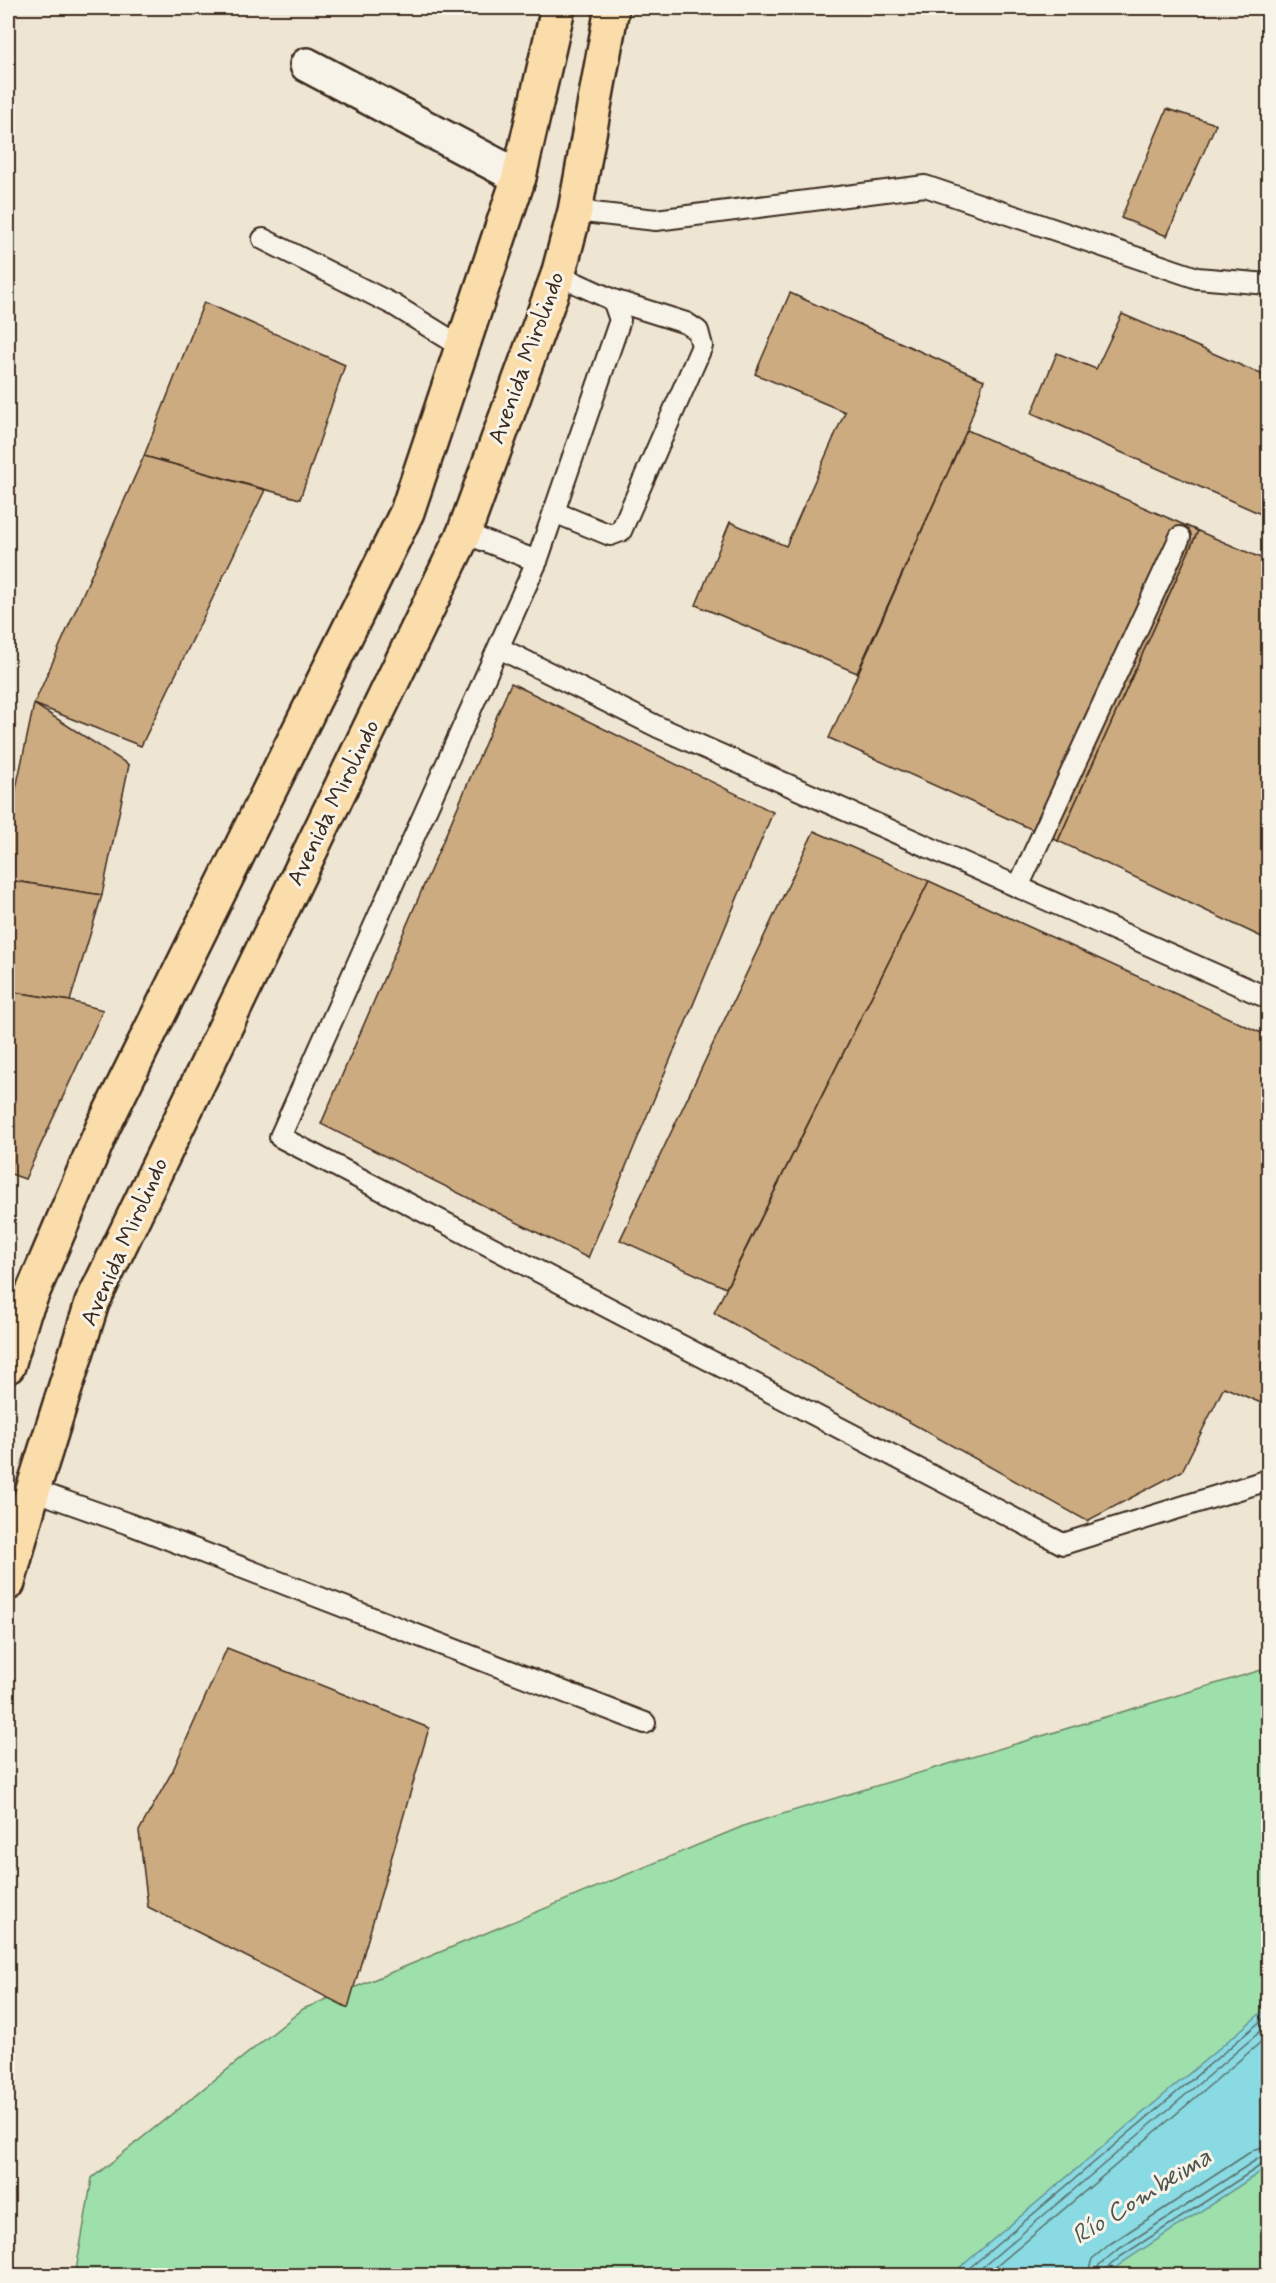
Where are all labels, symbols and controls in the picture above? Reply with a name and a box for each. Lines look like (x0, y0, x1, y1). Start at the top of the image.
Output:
street label: Avenida Mirolindo (481, 268, 573, 448)
street label: Avenida Mirolindo (280, 715, 388, 891)
street label: Avenida Mirolindo (74, 1153, 176, 1331)
water label: Río Combeima (1066, 2140, 1219, 2253)

